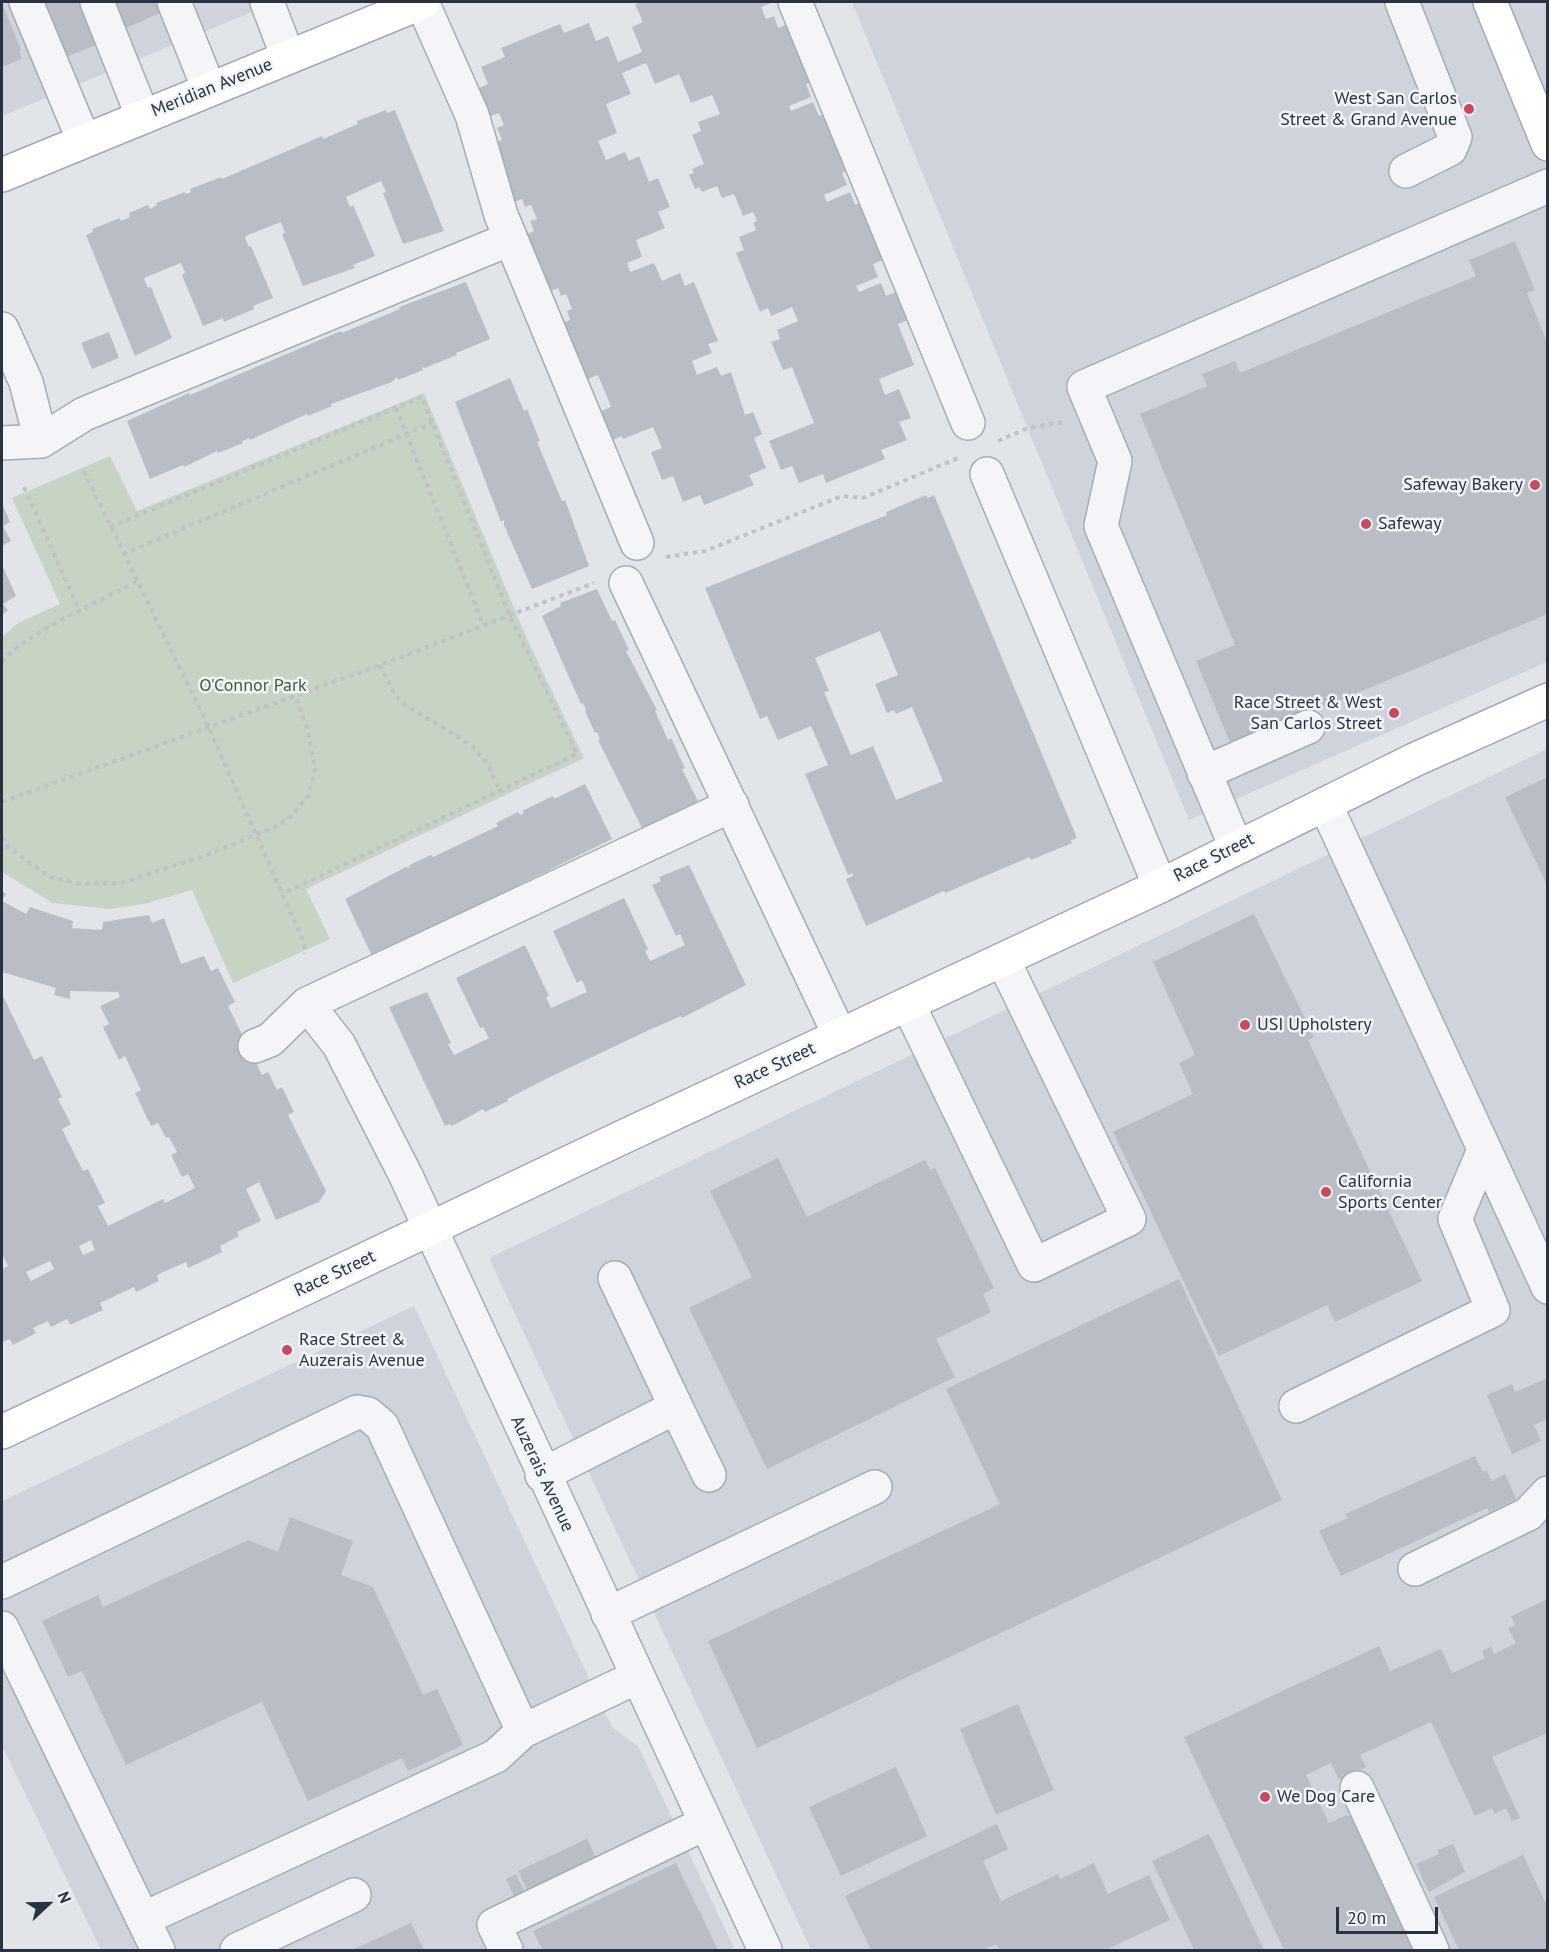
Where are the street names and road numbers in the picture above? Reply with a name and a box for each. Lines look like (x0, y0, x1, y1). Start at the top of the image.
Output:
street label: Meridian Avenue (148, 54, 276, 122)
street label: Race Street (1170, 829, 1258, 887)
street label: Race Street (731, 1038, 819, 1094)
street label: Race Street (291, 1246, 379, 1302)
street label: Auzerais Avenue (506, 1413, 578, 1535)

